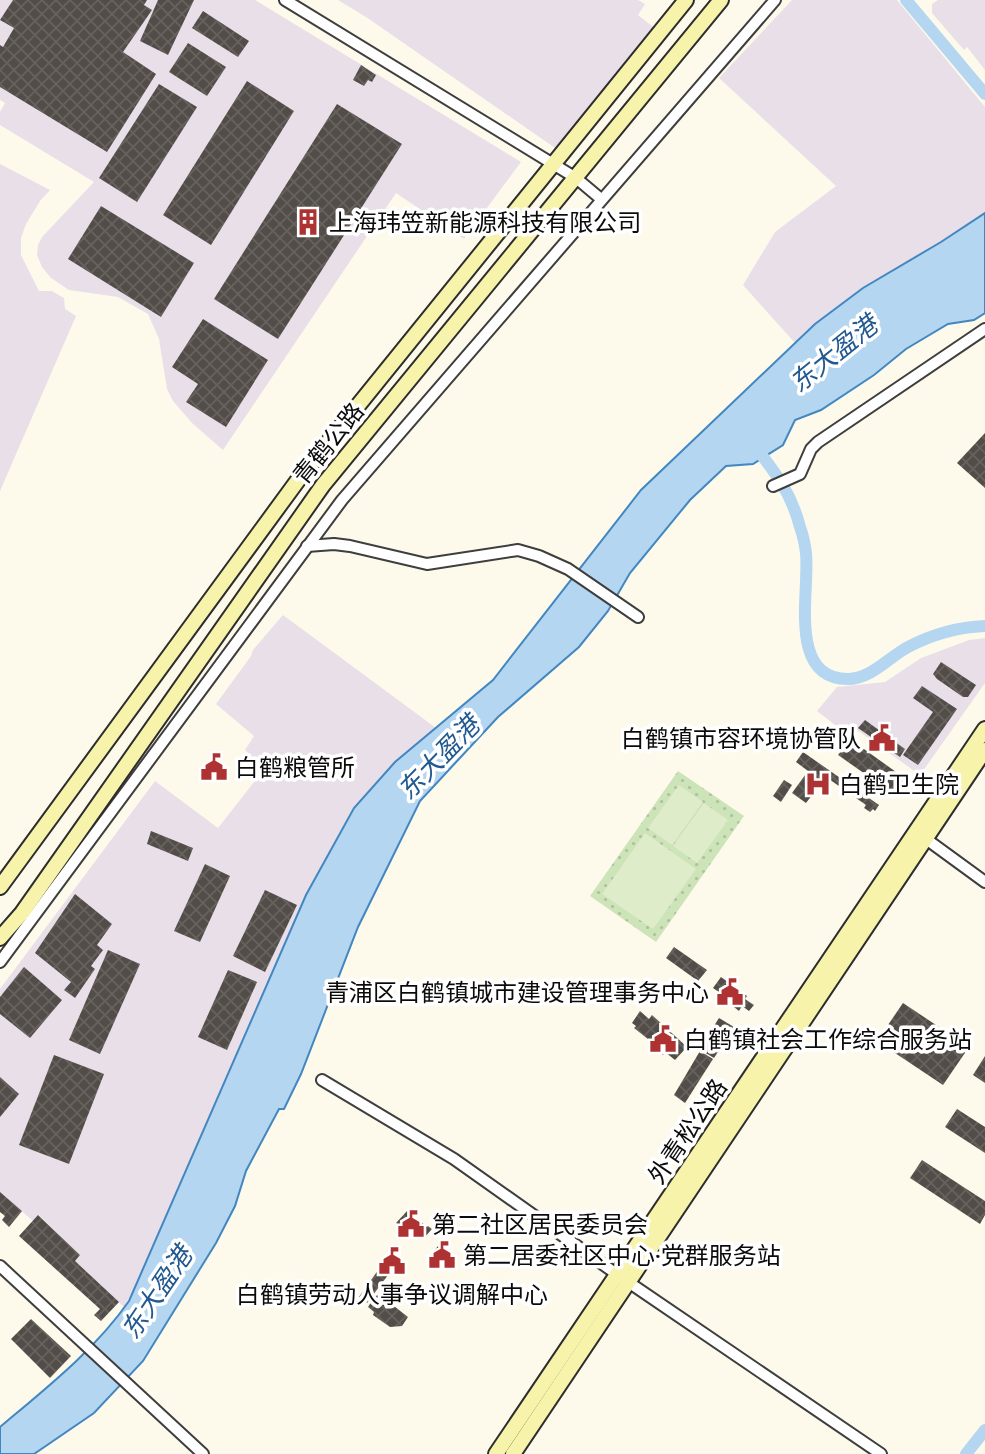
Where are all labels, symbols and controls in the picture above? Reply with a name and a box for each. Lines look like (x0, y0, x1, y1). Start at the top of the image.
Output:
place label: 上海玮笠新能源科技有限公司 (329, 206, 641, 238)
building icon: 上海玮笠新能源科技有限公司 (293, 207, 323, 237)
water label: 东大盈港 (782, 305, 887, 399)
street label: 青鹤公路 (285, 396, 371, 490)
water label: 东大盈港 (390, 705, 489, 806)
place label: 白鹤镇市容环境协管队 (621, 722, 861, 754)
public building icon: 白鹤镇市容环境协管队 (867, 723, 897, 753)
place label: 白鹤粮管所 (235, 751, 355, 783)
public building icon: 白鹤粮管所 (199, 752, 229, 782)
place label: 白鹤卫生院 (839, 768, 959, 800)
hospital icon: 白鹤卫生院 (803, 769, 833, 799)
place label: 青浦区白鹤镇城市建设管理事务中心 (325, 976, 709, 1008)
public building icon: 青浦区白鹤镇城市建设管理事务中心 (715, 977, 745, 1007)
place label: 白鹤镇社会工作综合服务站 (684, 1023, 972, 1055)
public building icon: 白鹤镇社会工作综合服务站 (648, 1024, 678, 1054)
street label: 外青松公路 (640, 1072, 734, 1190)
place label: 第二社区居民委员会 (432, 1208, 648, 1240)
public building icon: 第二社区居民委员会 (396, 1209, 426, 1239)
water label: 东大盈港 (113, 1236, 201, 1345)
place label: 第二居委社区中心·党群服务站 (463, 1239, 781, 1271)
public building icon: 第二居委社区中心·党群服务站 (427, 1240, 457, 1270)
public building icon: 白鹤镇劳动人事争议调解中心 (377, 1246, 407, 1276)
place label: 白鹤镇劳动人事争议调解中心 (236, 1278, 548, 1310)

